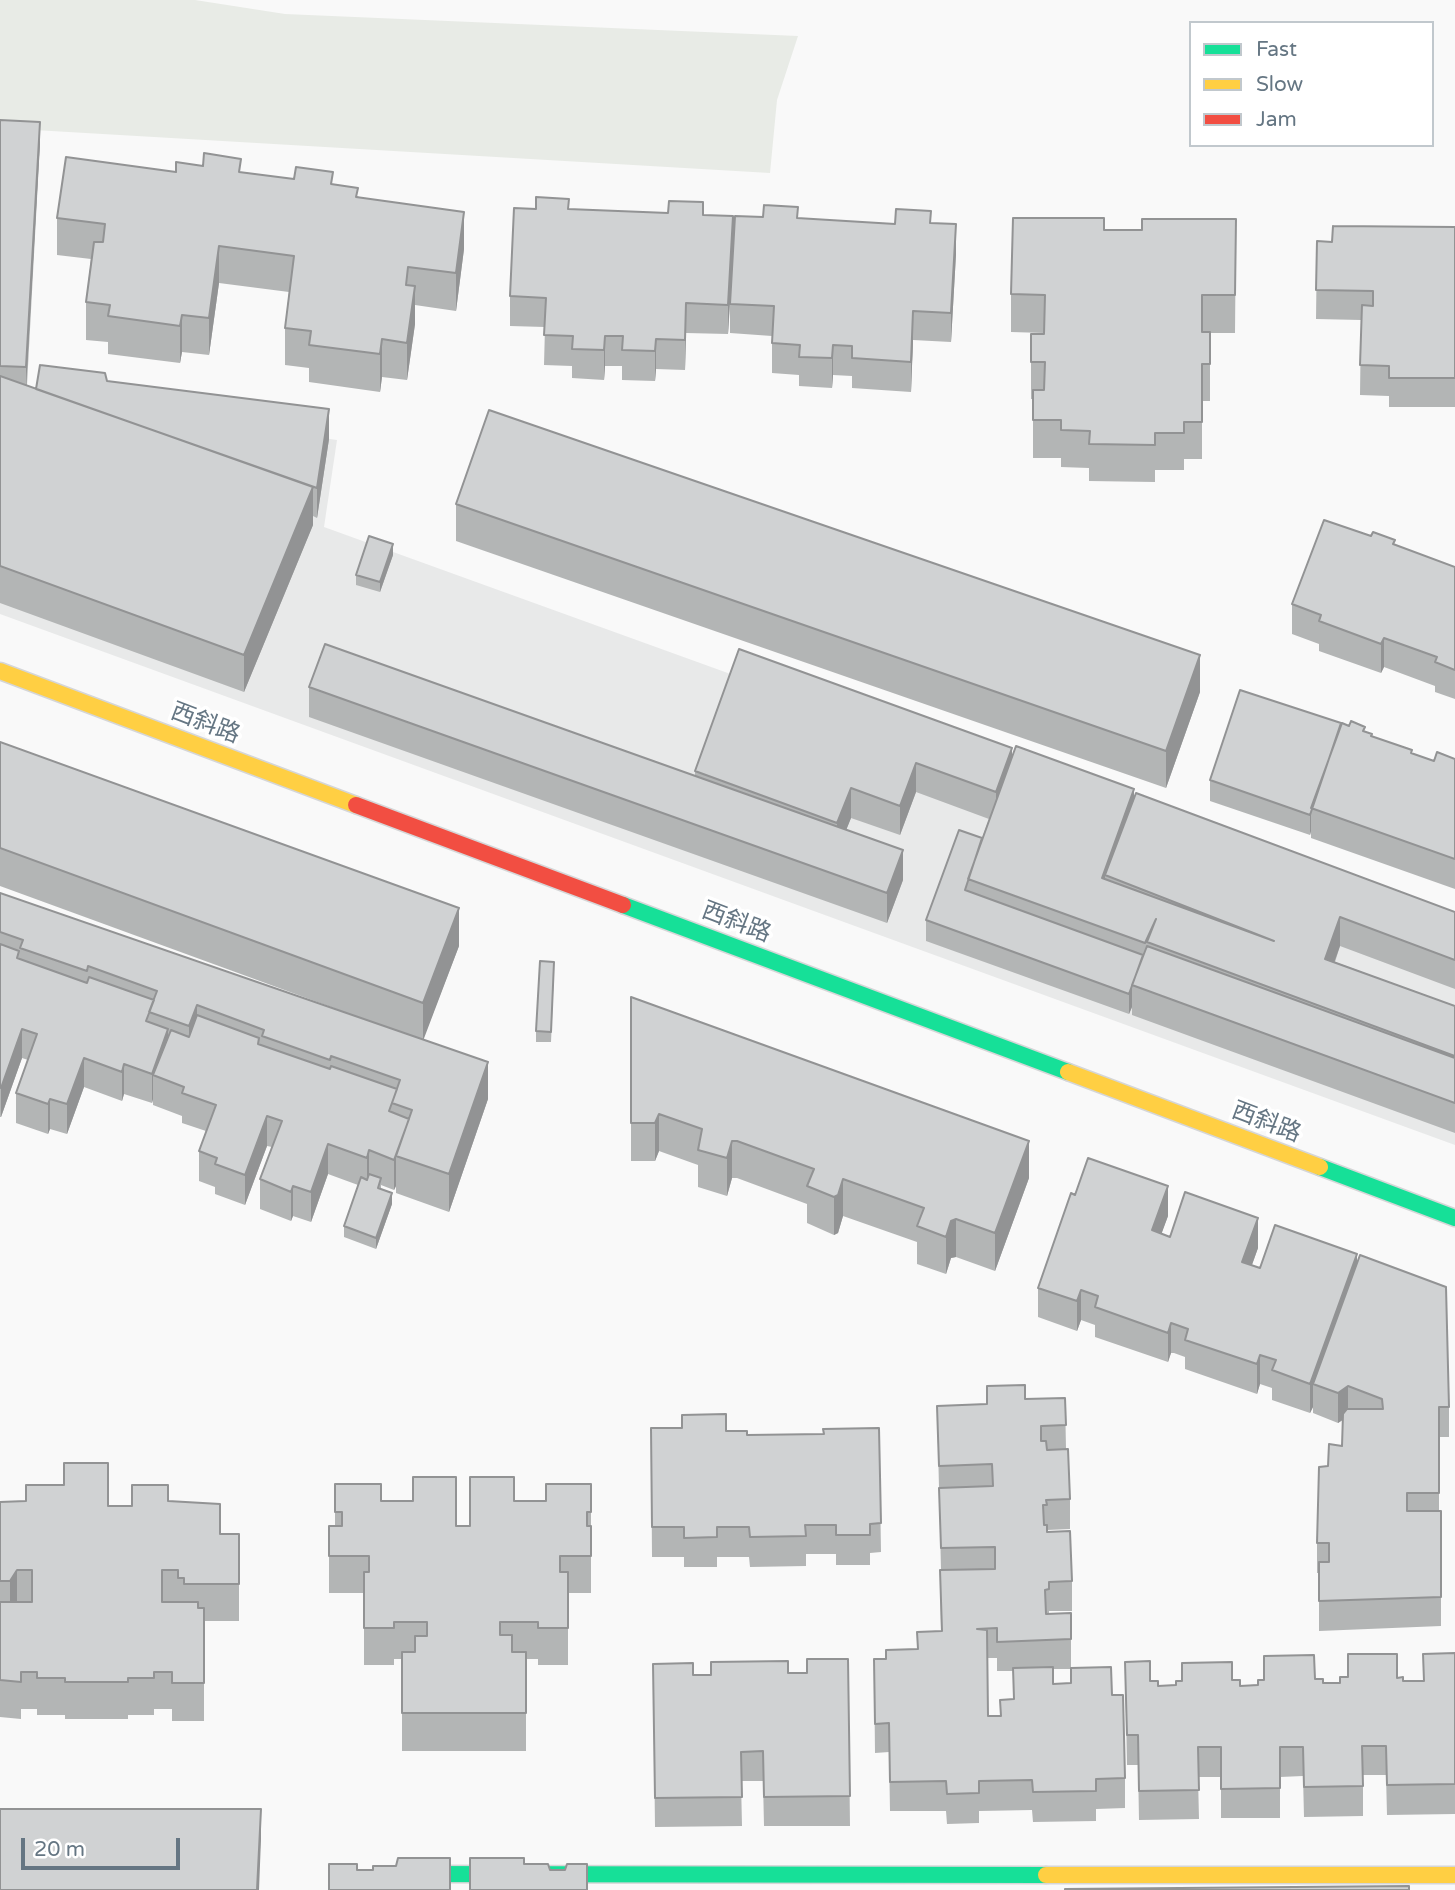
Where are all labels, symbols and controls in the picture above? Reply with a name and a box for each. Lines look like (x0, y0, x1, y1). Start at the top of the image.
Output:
legend (1189, 21, 1434, 147)
text: Fast (1256, 37, 1297, 62)
text: Slow (1256, 72, 1303, 97)
text: Jam (1256, 107, 1297, 132)
street label: 西斜路 (166, 698, 244, 750)
street label: 西斜路 (697, 897, 775, 949)
street label: 西斜路 (1227, 1097, 1305, 1149)
scale bar (24, 1824, 184, 1868)
text: 20 m (34, 1837, 85, 1862)

